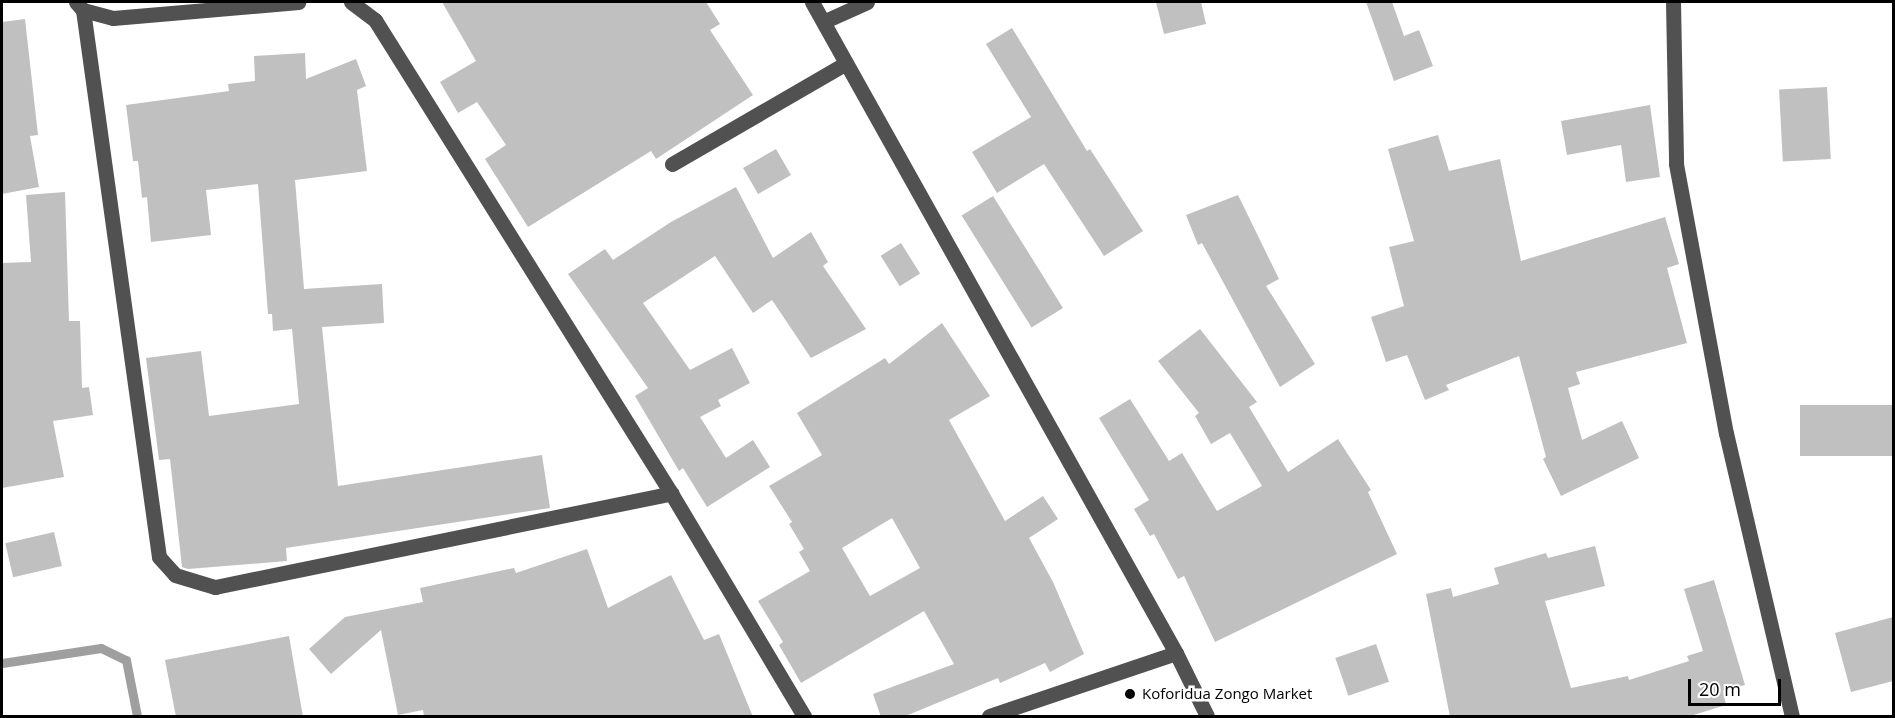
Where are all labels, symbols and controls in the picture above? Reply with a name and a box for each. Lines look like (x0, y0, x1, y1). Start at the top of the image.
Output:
scale bar (1691, 667, 1784, 705)
text: 20 m (1699, 677, 1741, 701)
place label: Koforidua Zongo Market (1142, 685, 1312, 703)
marker: Koforidua Zongo Market (1123, 687, 1137, 701)

